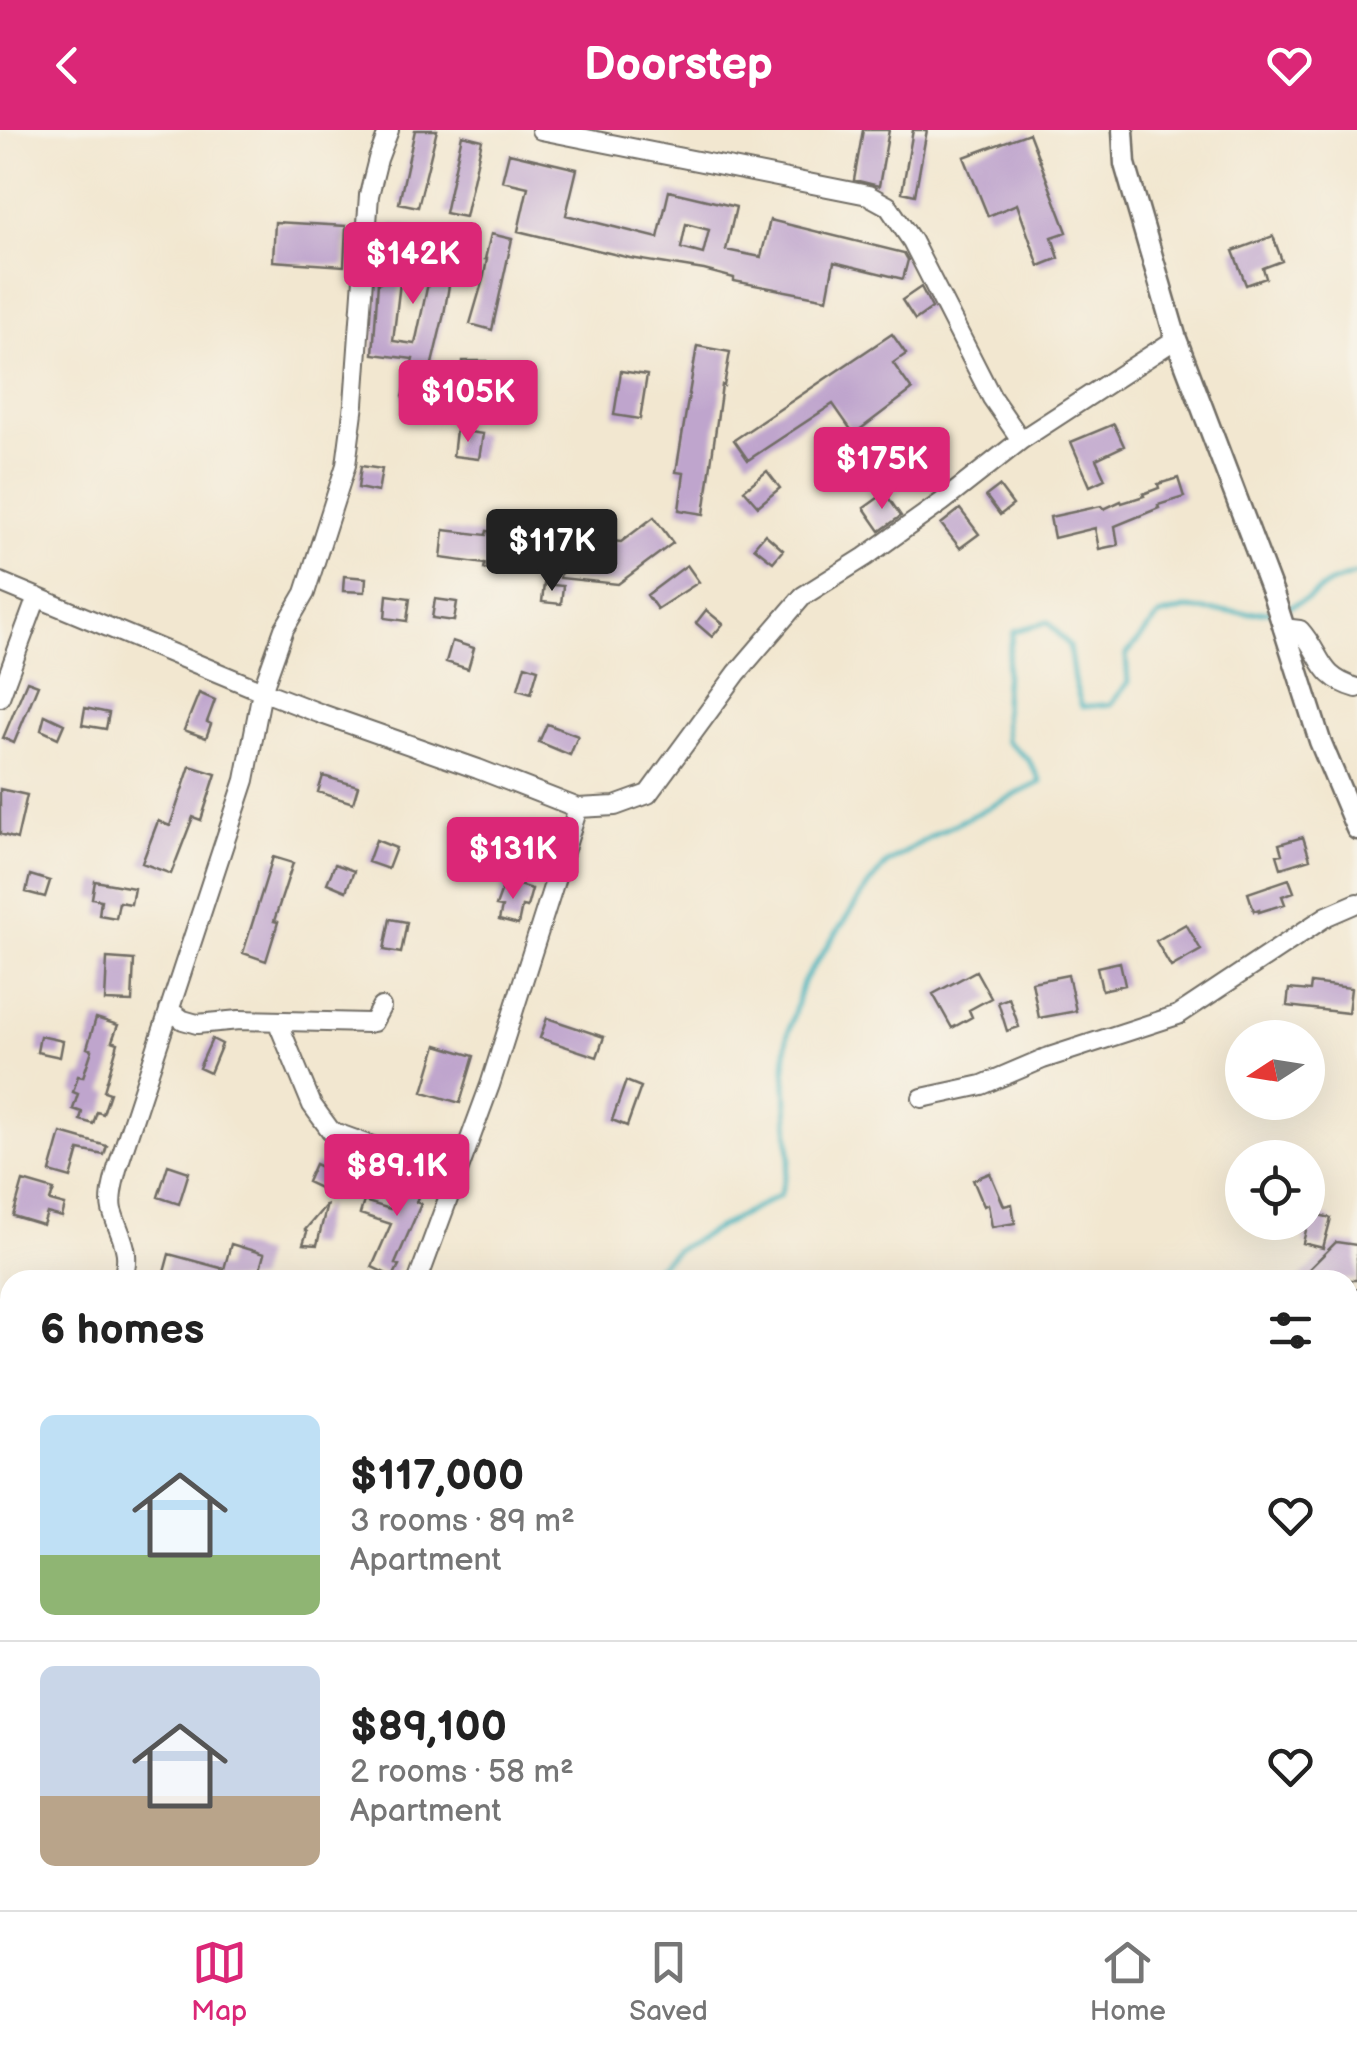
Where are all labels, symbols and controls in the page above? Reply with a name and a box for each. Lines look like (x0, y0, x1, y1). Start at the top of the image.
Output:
icon: back (40, 38, 95, 93)
text: Doorstep (584, 38, 773, 93)
icon: heart (1262, 38, 1317, 93)
pin: $142K (343, 222, 483, 307)
text: $142K (366, 235, 460, 274)
pin: $105K (398, 360, 538, 445)
text: $105K (421, 373, 515, 412)
pin: $175K (812, 427, 952, 512)
text: $175K (836, 440, 928, 479)
pin: $117K (482, 509, 622, 594)
text: $117K (508, 522, 596, 561)
pin: $131K (443, 817, 583, 902)
text: $131K (469, 830, 557, 869)
north arrow (1225, 1020, 1325, 1120)
map controls (1225, 1020, 1325, 1240)
pin: $89.1K (316, 1134, 478, 1219)
button: locate (1225, 1140, 1325, 1240)
text: $89.1K (346, 1147, 448, 1186)
icon: filters (1263, 1303, 1318, 1358)
text: 6 homes (40, 1305, 204, 1356)
text: $117,000 (350, 1451, 524, 1502)
icon: home (120, 1455, 240, 1575)
icon: heart (1263, 1488, 1318, 1543)
text: 3 rooms · 89 m² (350, 1502, 575, 1541)
text: Apartment (350, 1541, 501, 1580)
text: $89,100 (350, 1702, 507, 1753)
icon: home (120, 1706, 240, 1826)
icon: heart (1263, 1739, 1318, 1794)
text: 2 rooms · 58 m² (350, 1753, 574, 1792)
text: Apartment (350, 1792, 501, 1831)
tab: Map (191, 1935, 247, 2028)
tab: Saved (629, 1935, 708, 2028)
tab: Home (1090, 1935, 1166, 2028)

